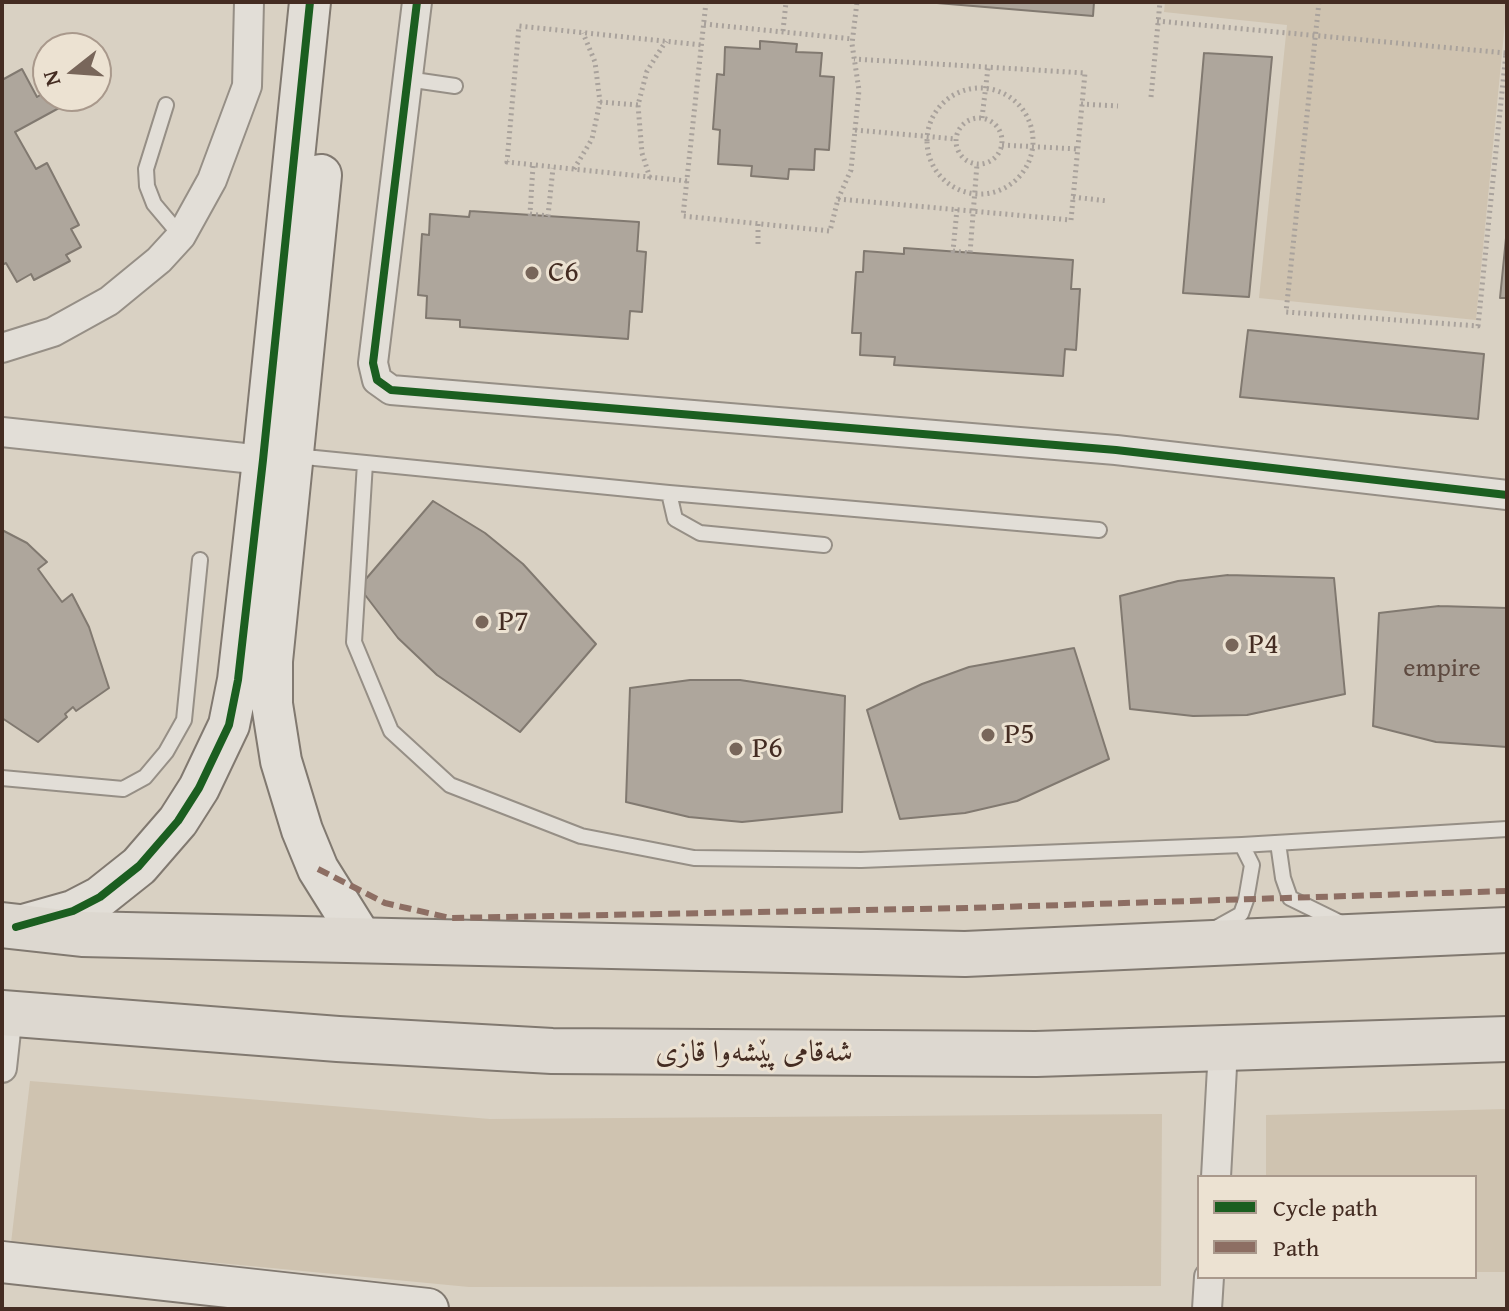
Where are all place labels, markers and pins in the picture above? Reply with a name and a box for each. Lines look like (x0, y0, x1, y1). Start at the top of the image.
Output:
place label: C6 (548, 255, 579, 291)
marker: C6 (523, 264, 541, 282)
place label: P7 (498, 604, 529, 640)
marker: P7 (473, 613, 491, 631)
place label: P4 (1248, 627, 1279, 663)
marker: P4 (1223, 636, 1241, 654)
place label: P5 (1004, 717, 1035, 753)
marker: P5 (979, 726, 997, 744)
place label: P6 (752, 731, 783, 767)
marker: P6 (727, 740, 745, 758)

